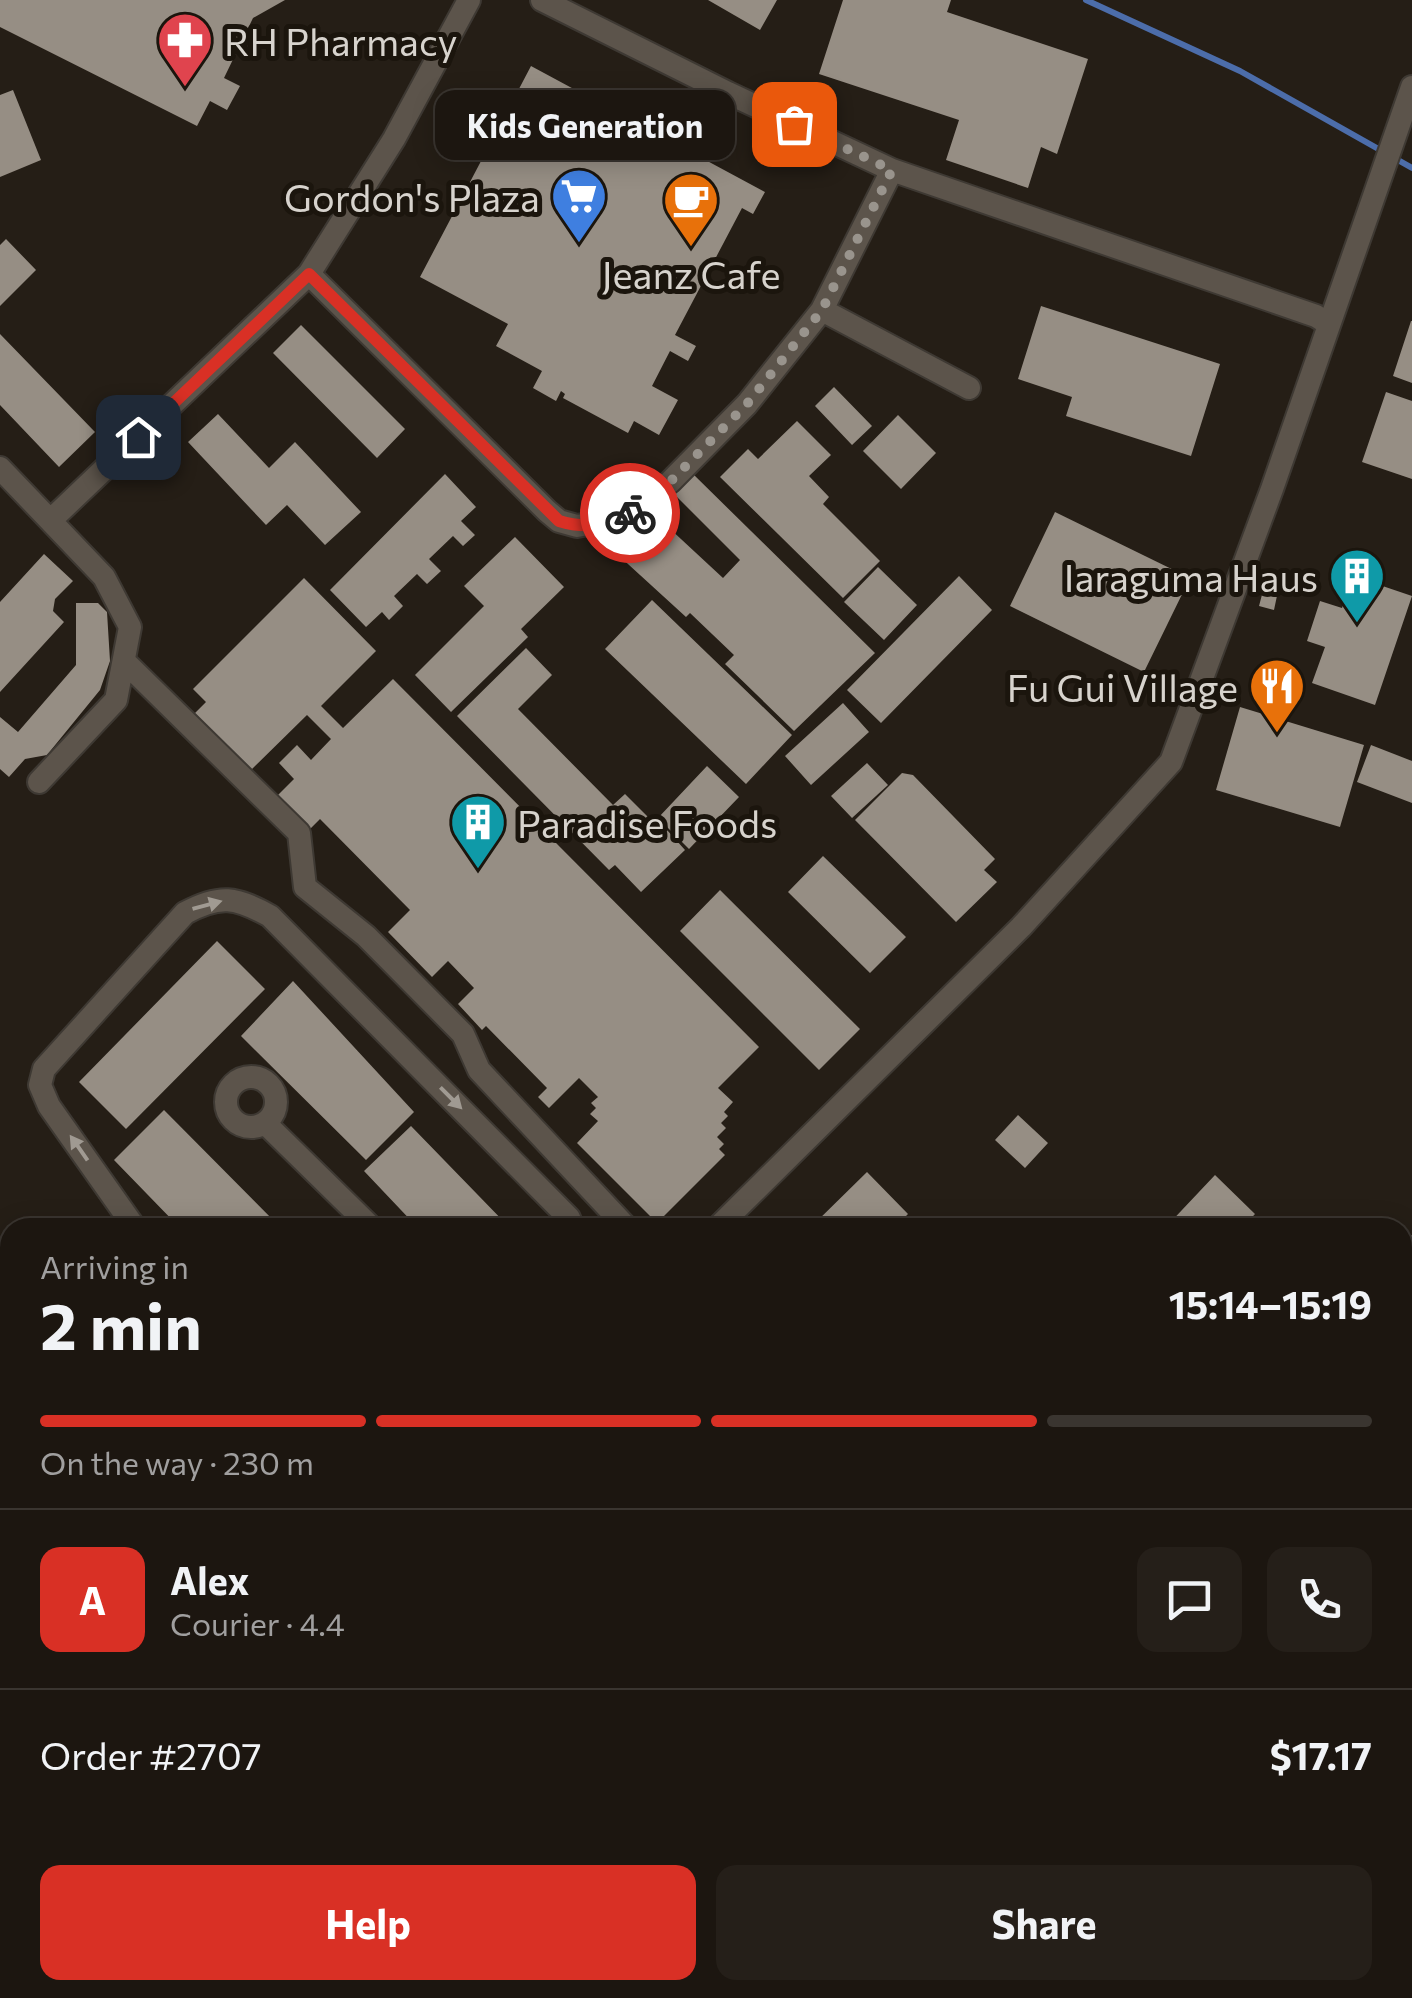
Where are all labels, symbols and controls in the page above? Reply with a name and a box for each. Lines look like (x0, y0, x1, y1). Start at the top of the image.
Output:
pharmacy icon: RH Pharmacy (155, 10, 215, 89)
place label: RH Pharmacy (224, 17, 457, 64)
pin (752, 82, 837, 167)
callout: Kids Generation (434, 89, 734, 159)
icon: bag (767, 97, 822, 152)
text: Kids Generation (467, 105, 703, 145)
supermarket icon: Gordon's Plaza (549, 166, 609, 245)
cafe icon: Jeanz Cafe (661, 170, 721, 249)
place label: Gordon's Plaza (284, 173, 540, 220)
place label: Jeanz Cafe (602, 250, 780, 297)
pin (96, 395, 181, 480)
icon: home (111, 410, 166, 465)
courier (580, 463, 680, 563)
icon: bike (603, 486, 658, 541)
building icon: Iaraguma Haus (1327, 546, 1387, 625)
place label: Iaraguma Haus (1064, 553, 1318, 600)
restaurant icon: Fu Gui Village (1247, 656, 1307, 735)
place label: Fu Gui Village (1007, 663, 1238, 710)
building icon: Paradise Foods (448, 792, 508, 871)
place label: Paradise Foods (517, 799, 777, 846)
one-way arrow (192, 897, 223, 913)
one-way arrow (438, 1086, 462, 1110)
one-way arrow (70, 1135, 89, 1161)
text: Arriving in (40, 1246, 189, 1286)
text: 15:14–15:19 (1169, 1280, 1372, 1327)
text: 2 min (40, 1284, 202, 1363)
text: On the way · 230 m (40, 1442, 314, 1482)
button: chat (1137, 1547, 1242, 1652)
button: phone (1267, 1547, 1372, 1652)
text: Alex (170, 1556, 249, 1603)
text: A (79, 1576, 106, 1623)
text: Courier · 4.4 (170, 1603, 345, 1643)
text: Order #2707 (40, 1731, 262, 1778)
text: $17.17 (1270, 1731, 1372, 1778)
button: Help (40, 1865, 696, 1980)
button: Share (716, 1865, 1372, 1980)

